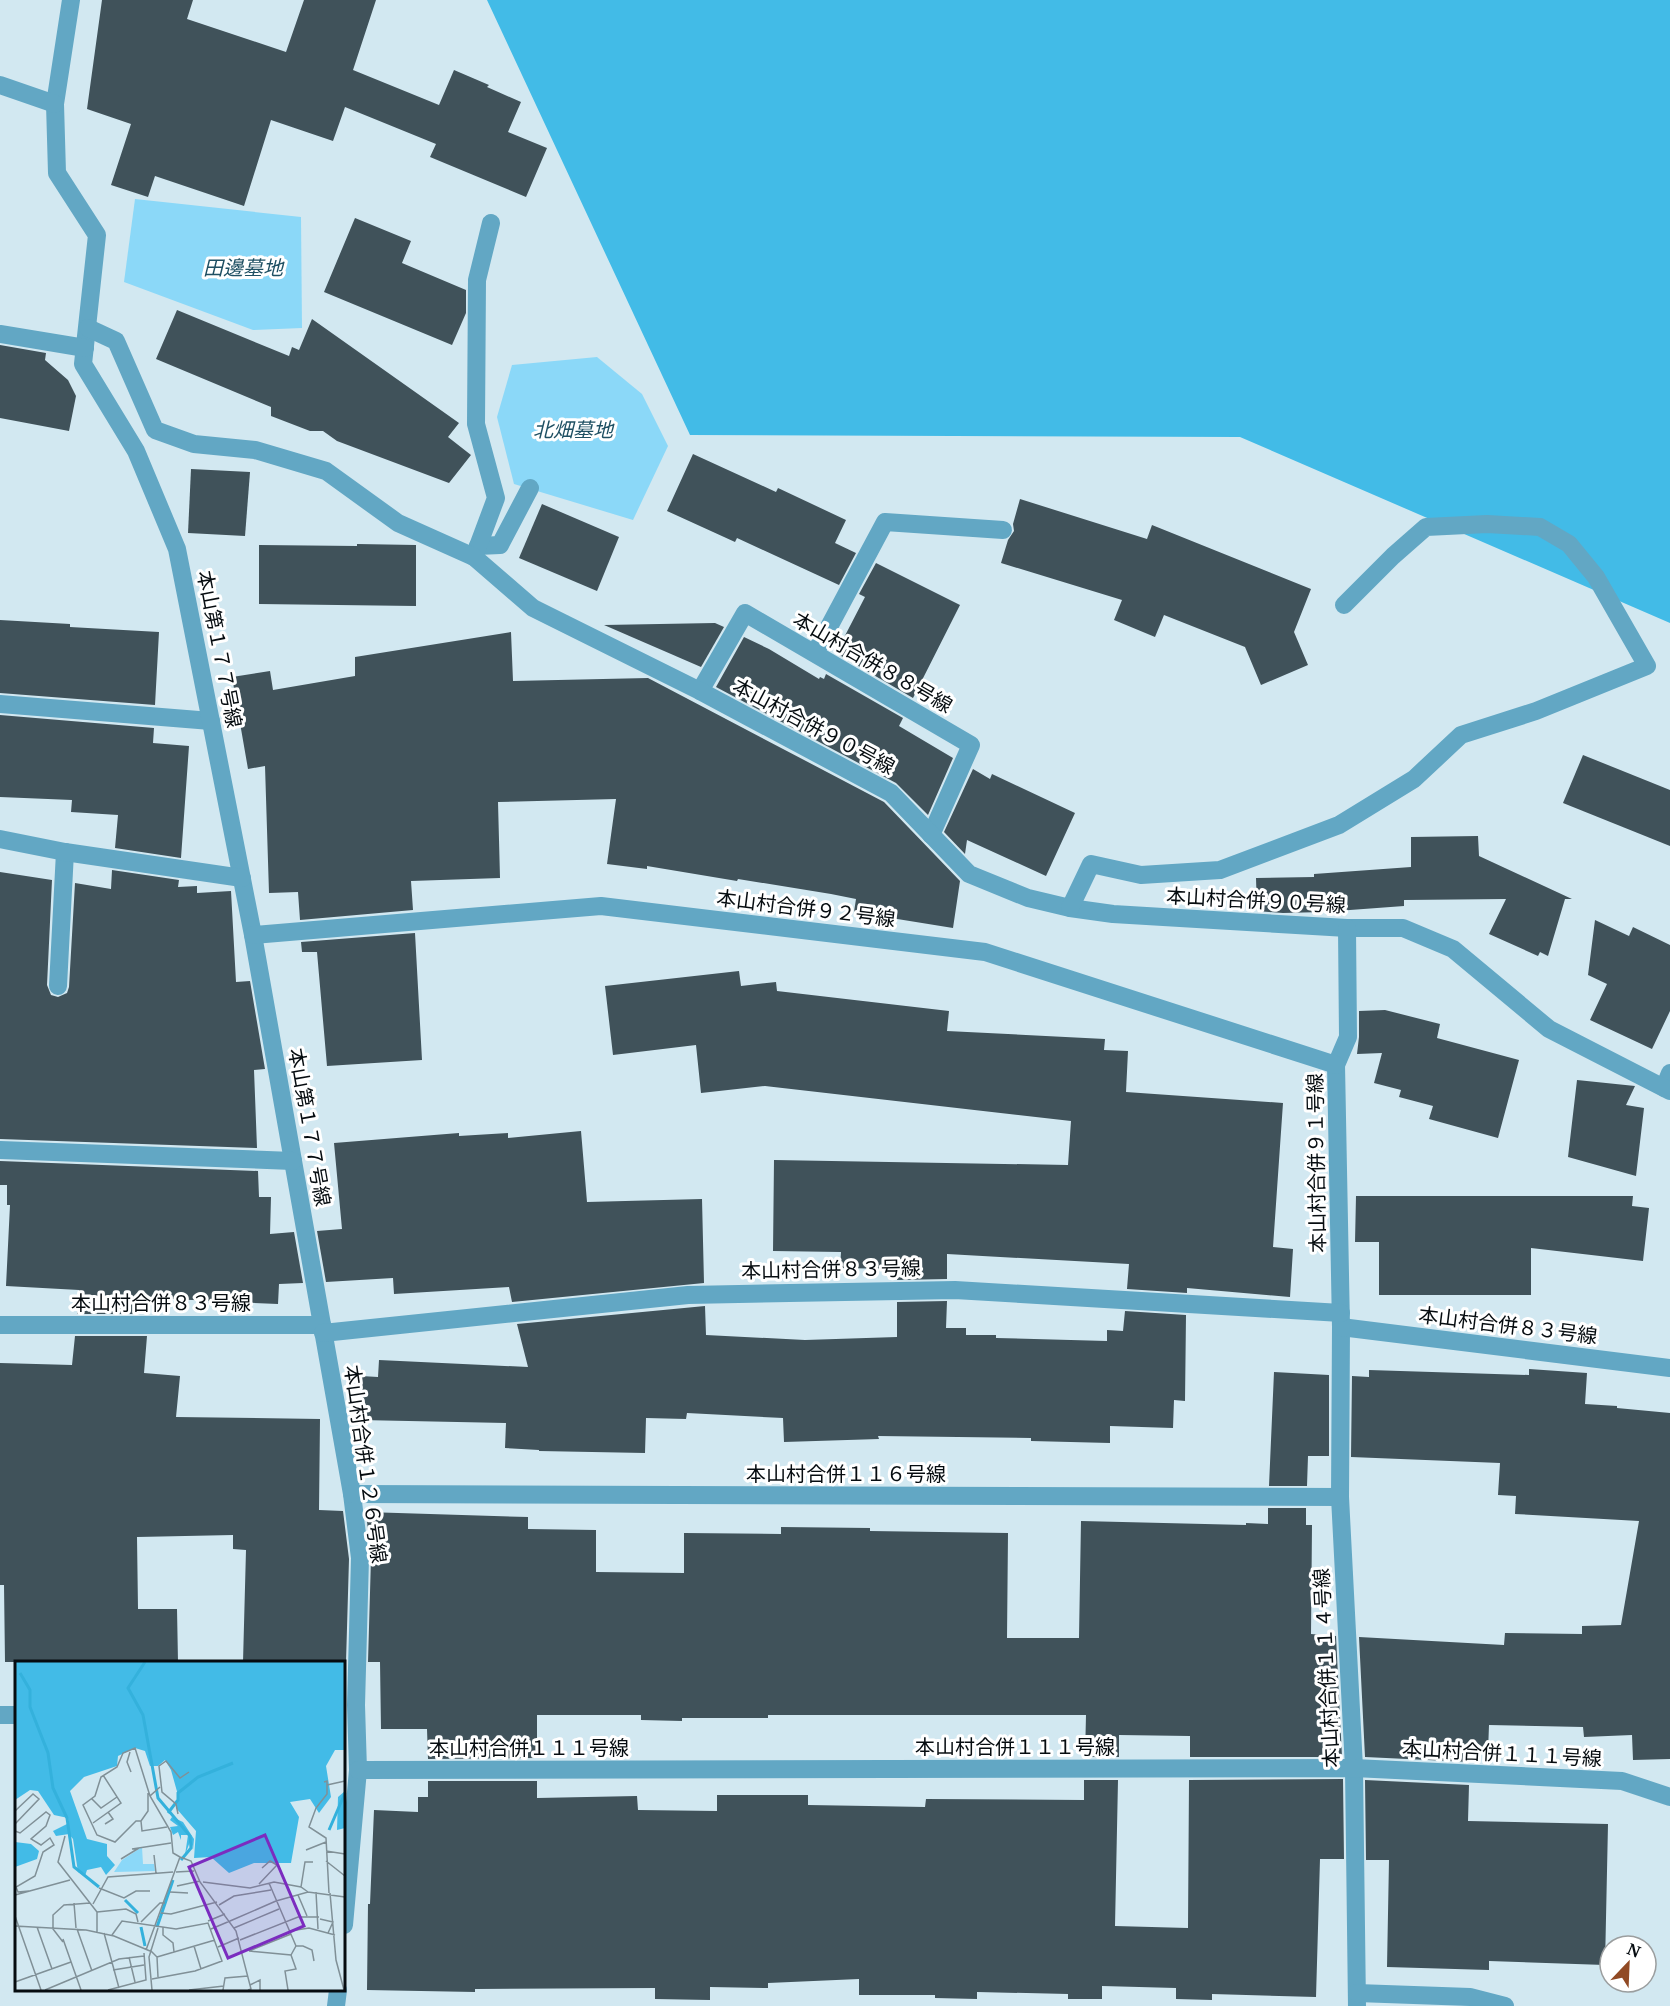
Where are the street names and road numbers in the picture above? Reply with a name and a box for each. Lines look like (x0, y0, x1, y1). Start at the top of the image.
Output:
street label: 本山第１７７号線 (191, 568, 249, 730)
street label: 本山村合併８８号線 (788, 605, 958, 719)
street label: 本山村合併９０号線 (728, 672, 900, 780)
street label: 本山村合併９０号線 (1165, 882, 1347, 918)
street label: 本山村合併９２号線 (715, 884, 897, 932)
street label: 本山第１７７号線 (283, 1046, 337, 1208)
street label: 本山村合併９１号線 (1301, 1073, 1331, 1253)
street label: 本山村合併８３号線 (741, 1254, 921, 1284)
street label: 本山村合併８３号線 (71, 1289, 251, 1316)
street label: 本山村合併８３号線 (1417, 1301, 1599, 1349)
street label: 本山村合併１２６号線 (339, 1363, 393, 1565)
street label: 本山村合併１１６号線 (746, 1460, 946, 1487)
street label: 本山村合併１１４号線 (1307, 1567, 1345, 1769)
street label: 本山村合併１１１号線 (915, 1733, 1115, 1760)
street label: 本山村合併１１１号線 (429, 1734, 629, 1761)
street label: 本山村合併１１１号線 (1401, 1734, 1603, 1772)

